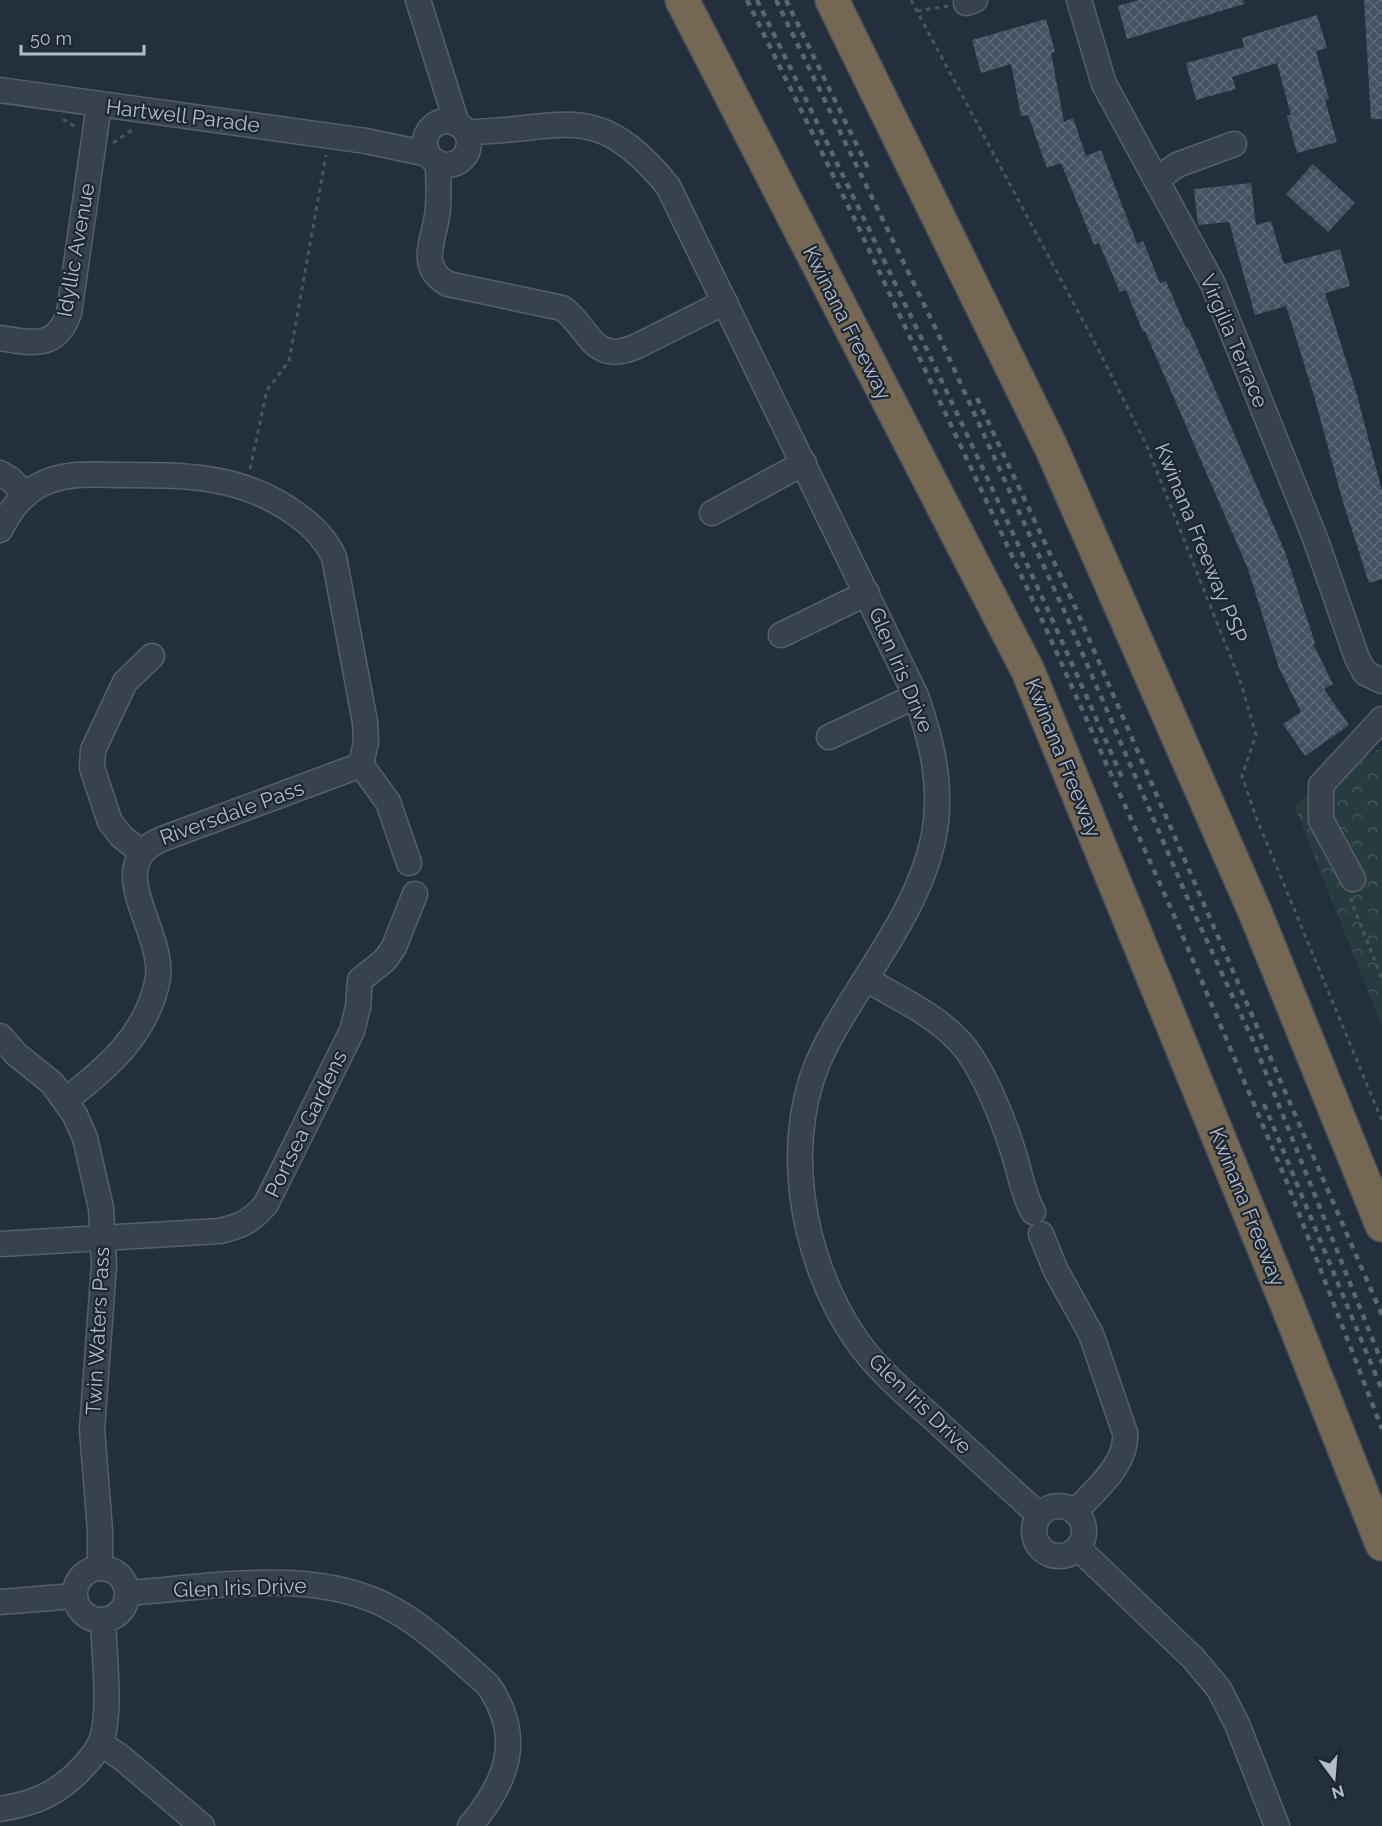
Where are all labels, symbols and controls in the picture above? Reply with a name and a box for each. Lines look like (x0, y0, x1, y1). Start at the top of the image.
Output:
scale bar (21, 18, 144, 56)
text: 50 m (30, 28, 72, 49)
street label: Hartwell Parade (105, 94, 261, 137)
street label: Idyllic Avenue (51, 181, 100, 319)
street label: Kwinana Freeway (798, 242, 897, 404)
street label: Virgilia Terrace (1195, 270, 1274, 411)
street label: Kwinana Freeway PSP (1150, 439, 1253, 646)
street label: Glen Iris Drive (864, 604, 939, 736)
street label: Kwinana Freeway (1020, 675, 1107, 841)
street label: Riversdale Pass (156, 775, 307, 850)
street label: Portsea Gardens (259, 1046, 352, 1201)
street label: Kwinana Freeway (1204, 1124, 1291, 1290)
street label: Twin Waters Pass (81, 1246, 114, 1416)
street label: Glen Iris Drive (864, 1348, 977, 1459)
street label: Glen Iris Drive (173, 1573, 307, 1602)
north arrow (1304, 1748, 1364, 1808)
text: N (1330, 1781, 1346, 1803)

